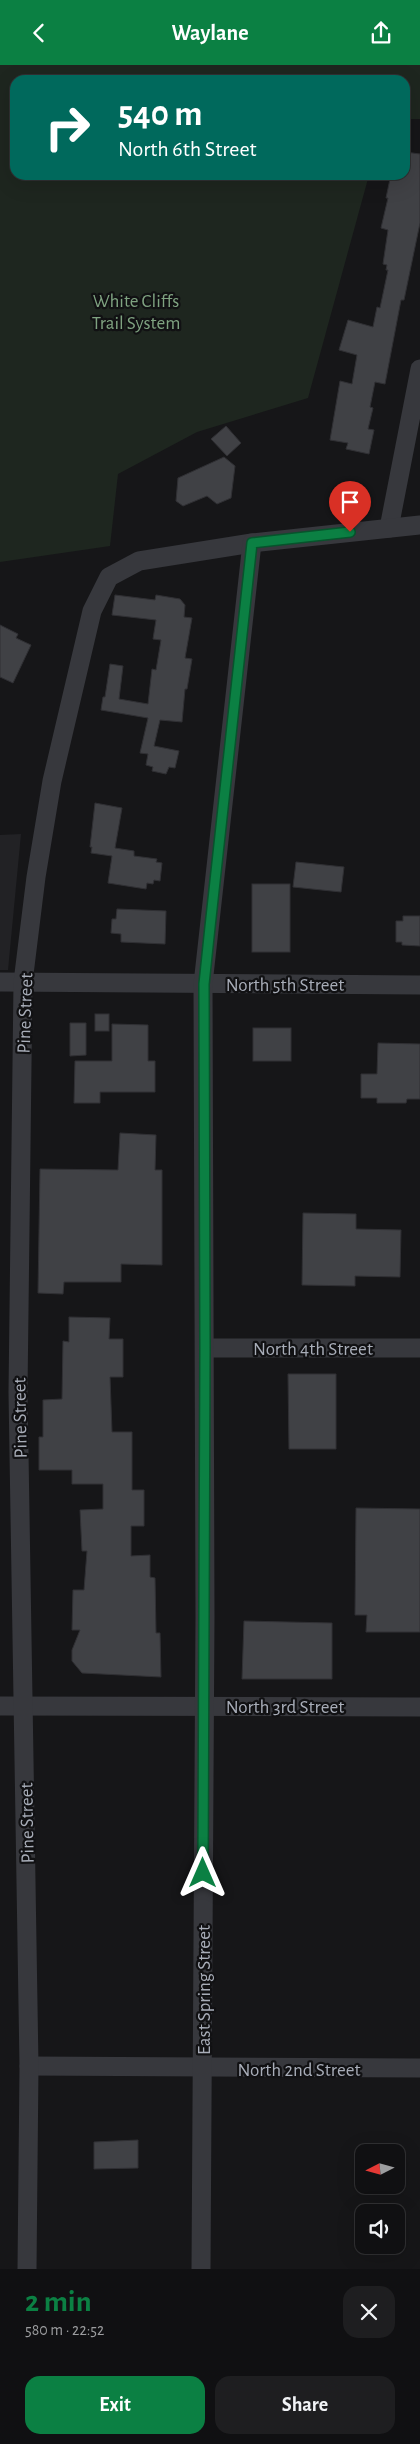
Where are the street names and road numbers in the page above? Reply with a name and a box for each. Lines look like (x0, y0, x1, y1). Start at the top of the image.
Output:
street label: Pine Street (15, 972, 36, 1054)
street label: North 5th Street (226, 976, 344, 995)
street label: North 4th Street (253, 1340, 373, 1359)
street label: Pine Street (10, 1377, 31, 1459)
street label: North 3rd Street (226, 1698, 344, 1717)
street label: Pine Street (17, 1782, 38, 1864)
street label: East Spring Street (195, 1925, 214, 2055)
street label: North 2nd Street (237, 2061, 361, 2080)

